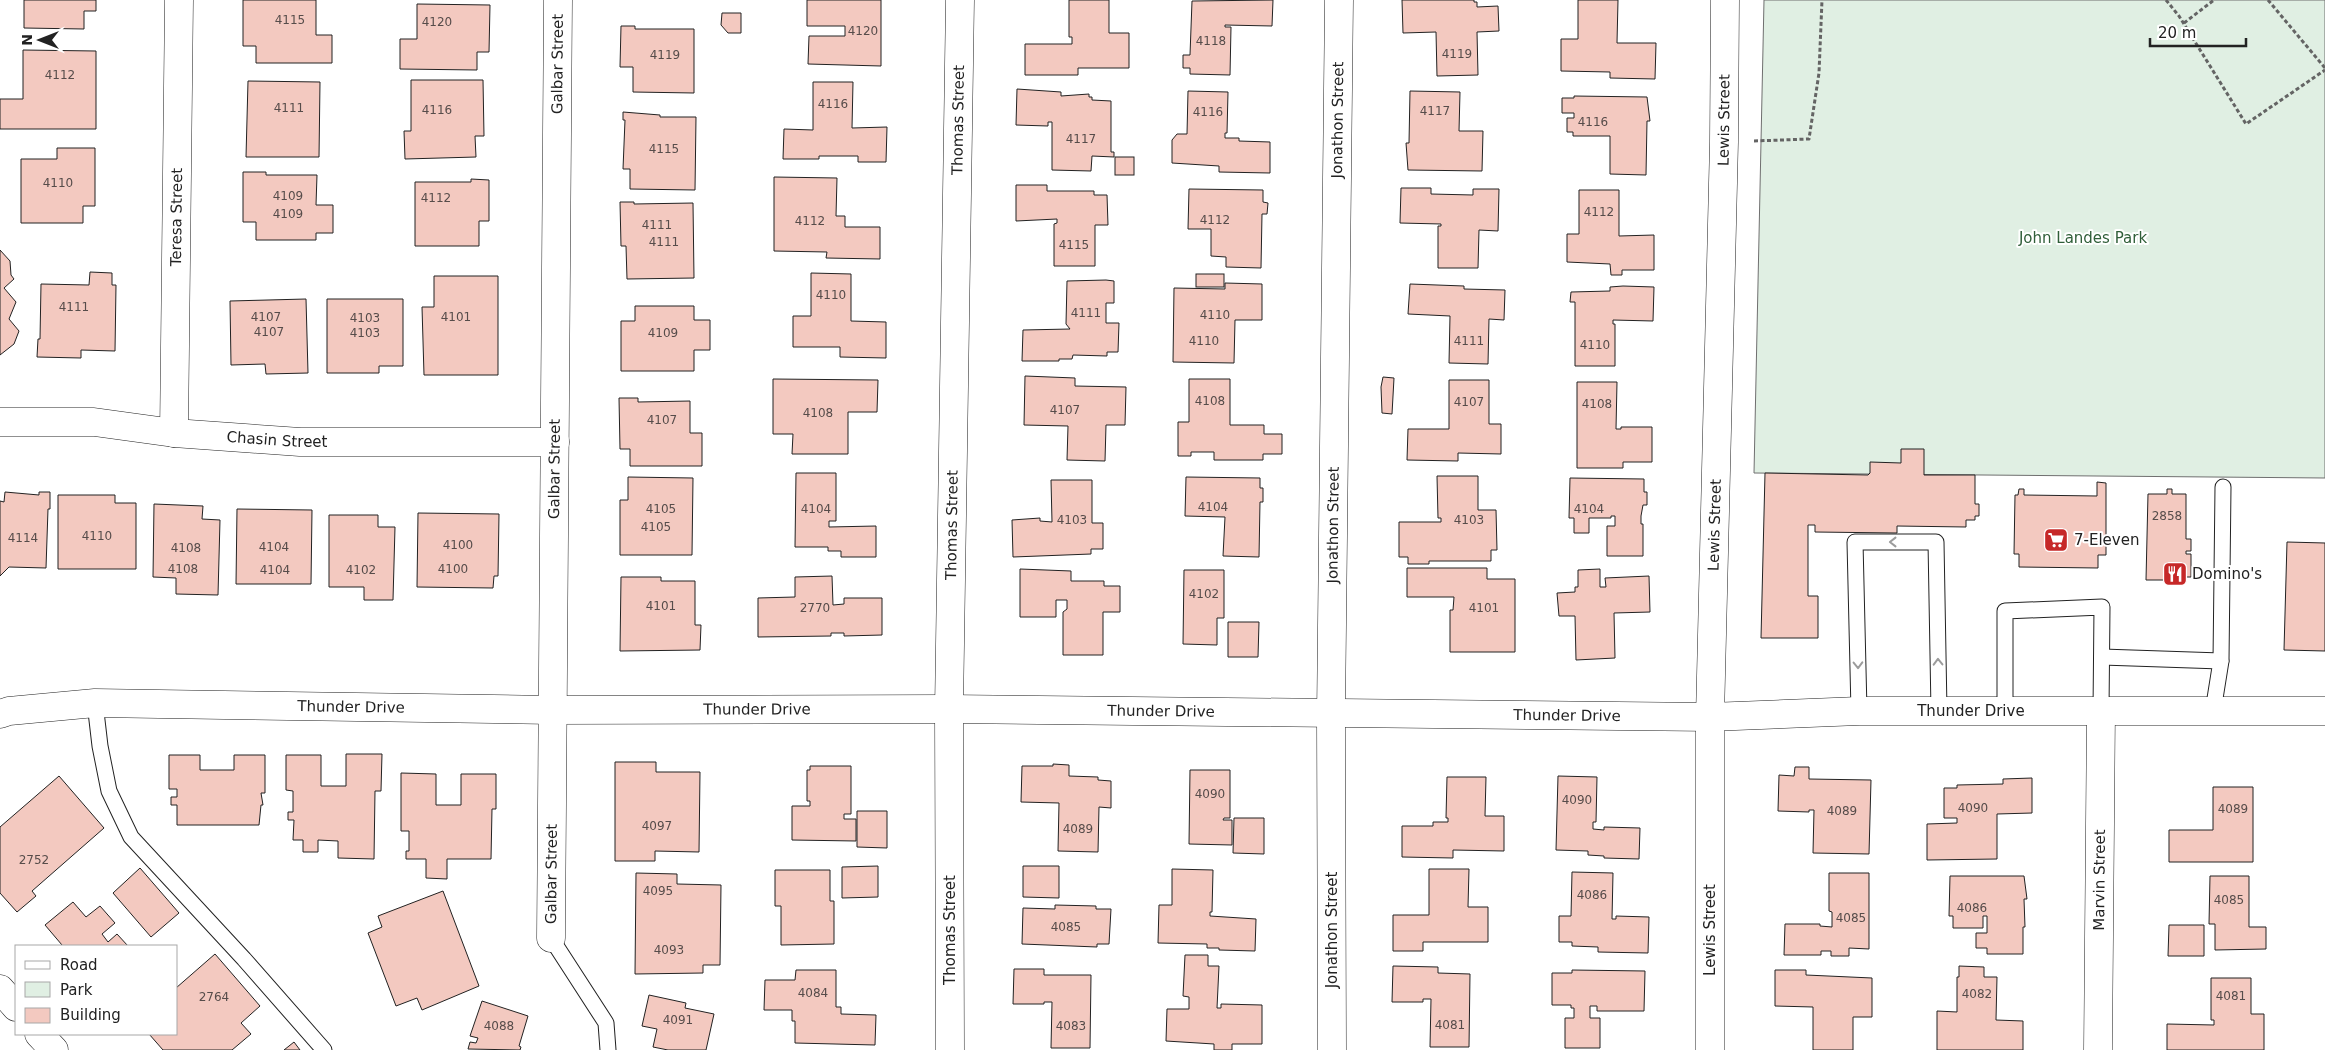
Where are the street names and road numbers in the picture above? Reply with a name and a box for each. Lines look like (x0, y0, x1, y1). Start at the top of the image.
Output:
street label: Galbar Street (548, 14, 567, 114)
street label: Jonathon Street (1328, 61, 1347, 180)
street label: Thomas Street (948, 65, 968, 176)
street label: Lewis Street (1714, 74, 1733, 166)
street label: Teresa Street (167, 168, 186, 267)
street label: Galbar Street (545, 419, 564, 519)
street label: Chasin Street (226, 428, 328, 451)
street label: Jonathon Street (1323, 466, 1343, 585)
street label: Thomas Street (942, 470, 962, 581)
street label: Lewis Street (1705, 479, 1725, 571)
street label: Thunder Drive (296, 697, 405, 717)
street label: Thunder Drive (702, 700, 811, 719)
street label: Thunder Drive (1106, 702, 1215, 721)
street label: Thunder Drive (1916, 702, 2025, 720)
street label: Thunder Drive (1512, 706, 1621, 725)
street label: Galbar Street (542, 824, 561, 924)
street label: Marvin Street (2090, 829, 2109, 931)
street label: Jonathon Street (1323, 872, 1341, 989)
street label: Thomas Street (941, 875, 959, 986)
street label: Lewis Street (1701, 884, 1719, 976)

